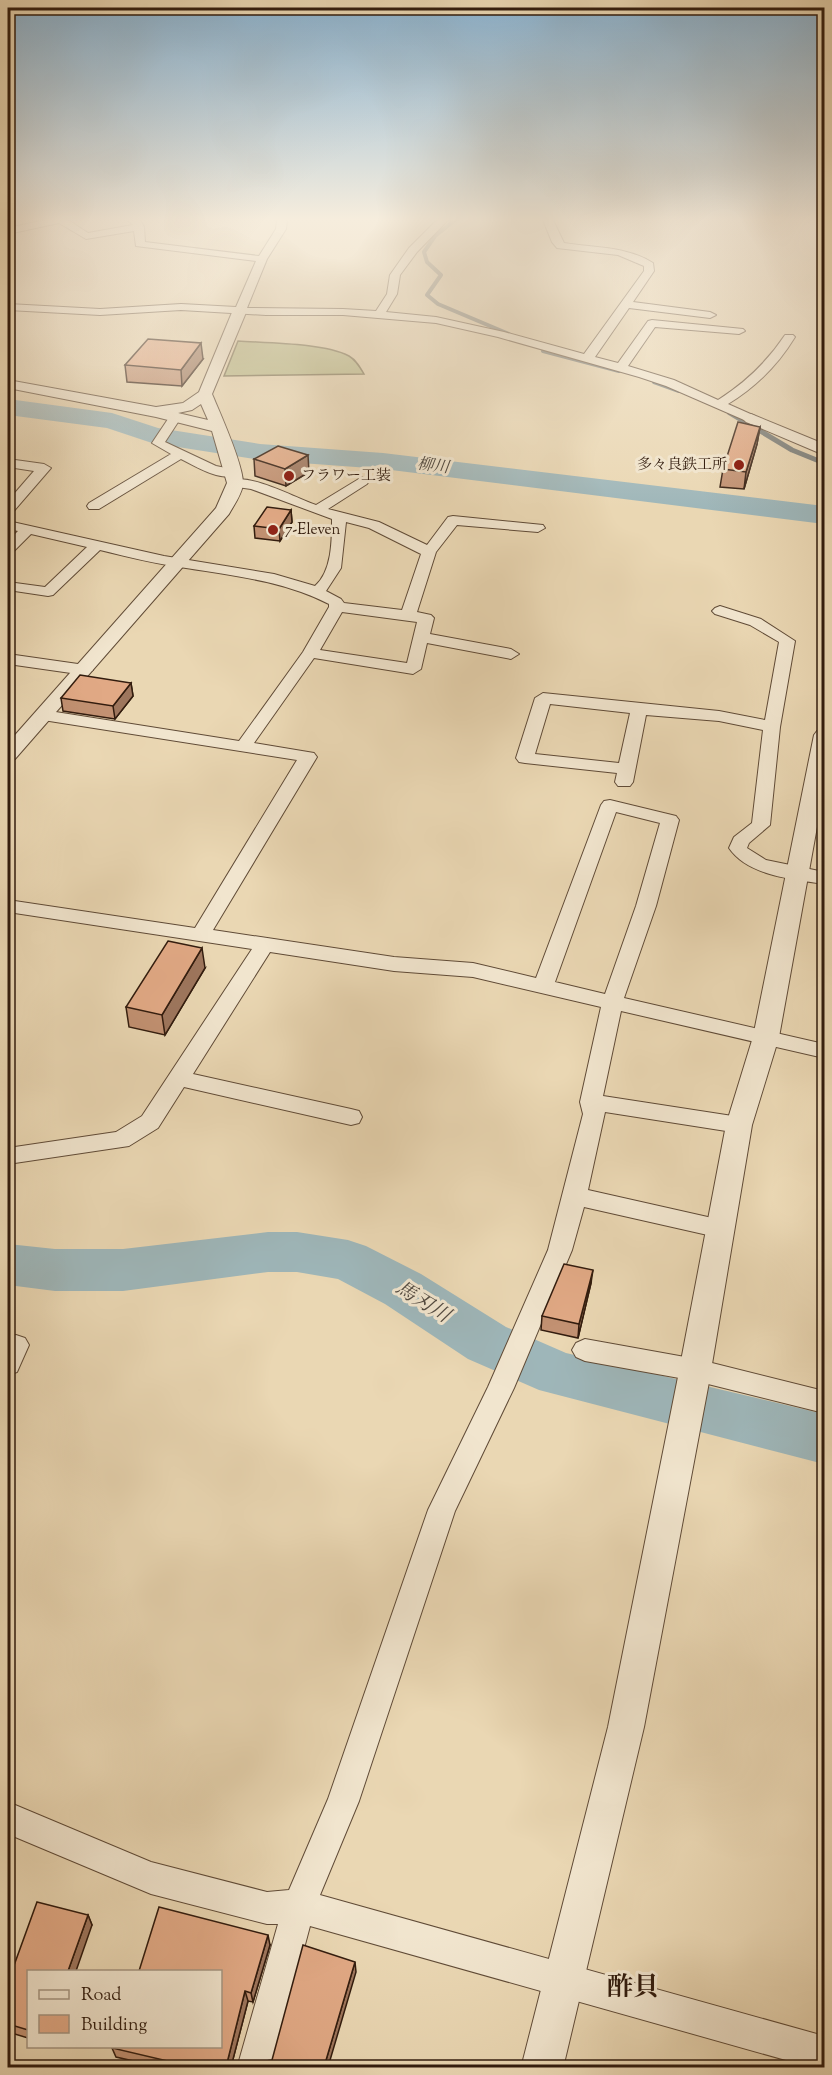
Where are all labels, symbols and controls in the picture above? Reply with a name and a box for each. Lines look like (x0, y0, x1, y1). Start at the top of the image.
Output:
water label: 柳川 (416, 454, 452, 481)
place label: 多々良鉄工所 (637, 455, 727, 476)
marker: 多々良鉄工所 (732, 458, 746, 472)
place label: フラワー工装 (301, 466, 391, 487)
marker: フラワー工装 (282, 469, 296, 483)
place label: 7-Eleven (285, 520, 341, 541)
marker: 7-Eleven (266, 523, 280, 537)
water label: 馬刃川 (389, 1275, 457, 1332)
legend (27, 1970, 222, 2048)
district label: 酢貝 (607, 1970, 659, 2007)
text: Road (81, 1983, 121, 2009)
text: Building (81, 2013, 147, 2039)

